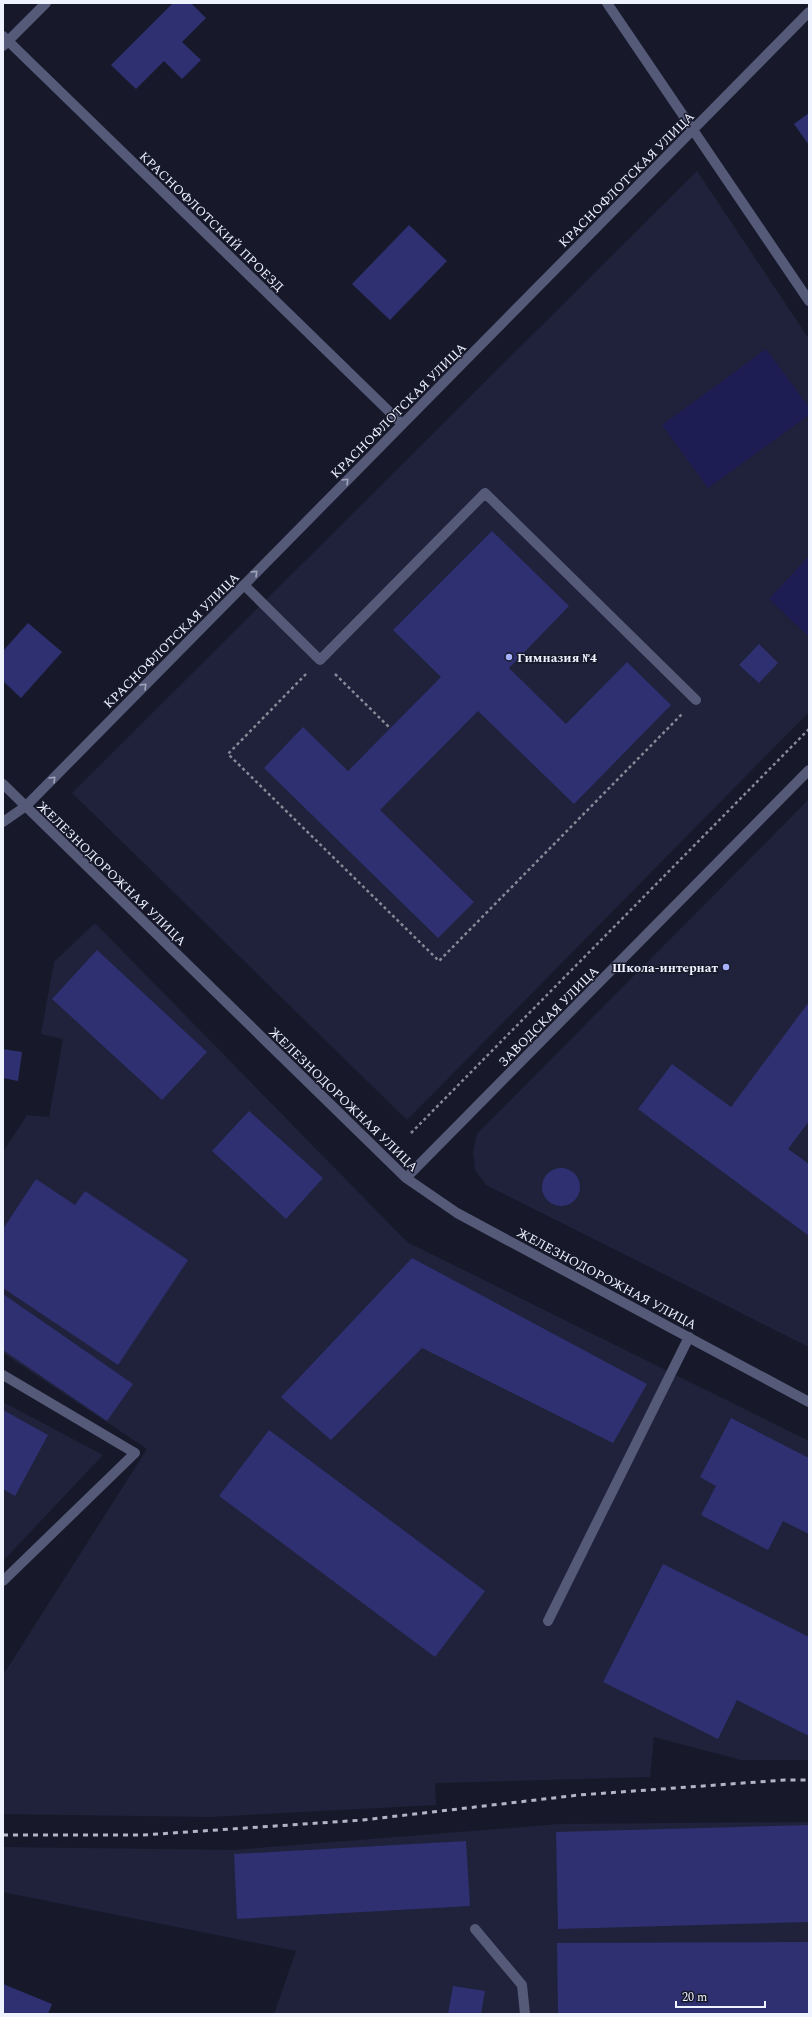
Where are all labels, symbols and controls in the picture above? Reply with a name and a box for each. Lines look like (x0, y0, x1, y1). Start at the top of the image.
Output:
street label: КРАСНОФЛОТСКАЯ УЛИЦА (554, 107, 699, 252)
street label: КРАСНОФЛОТСКИЙ ПРОЕЗД (134, 147, 288, 297)
street label: КРАСНОФЛОТСКАЯ УЛИЦА (326, 338, 471, 483)
one-way arrow (341, 478, 349, 486)
street label: КРАСНОФЛОТСКАЯ УЛИЦА (99, 568, 244, 713)
one-way arrow (250, 570, 258, 578)
place label: Гимназия №4 (517, 648, 598, 668)
marker: Гимназия №4 (504, 652, 514, 662)
one-way arrow (139, 683, 147, 691)
one-way arrow (48, 776, 56, 784)
street label: ЖЕЛЕЗНОДОРОЖНАЯ УЛИЦА (32, 797, 191, 951)
place label: Школа-интернат (612, 958, 718, 978)
street label: ЗАВОДСКАЯ УЛИЦА (494, 962, 604, 1072)
marker: Школа-интернат (721, 962, 731, 972)
street label: ЖЕЛЕЗНОДОРОЖНАЯ УЛИЦА (264, 1023, 423, 1177)
street label: ЖЕЛЕЗНОДОРОЖНАЯ УЛИЦА (513, 1223, 700, 1335)
scale bar (676, 1983, 765, 2009)
text: 20 m (682, 1988, 707, 2007)

